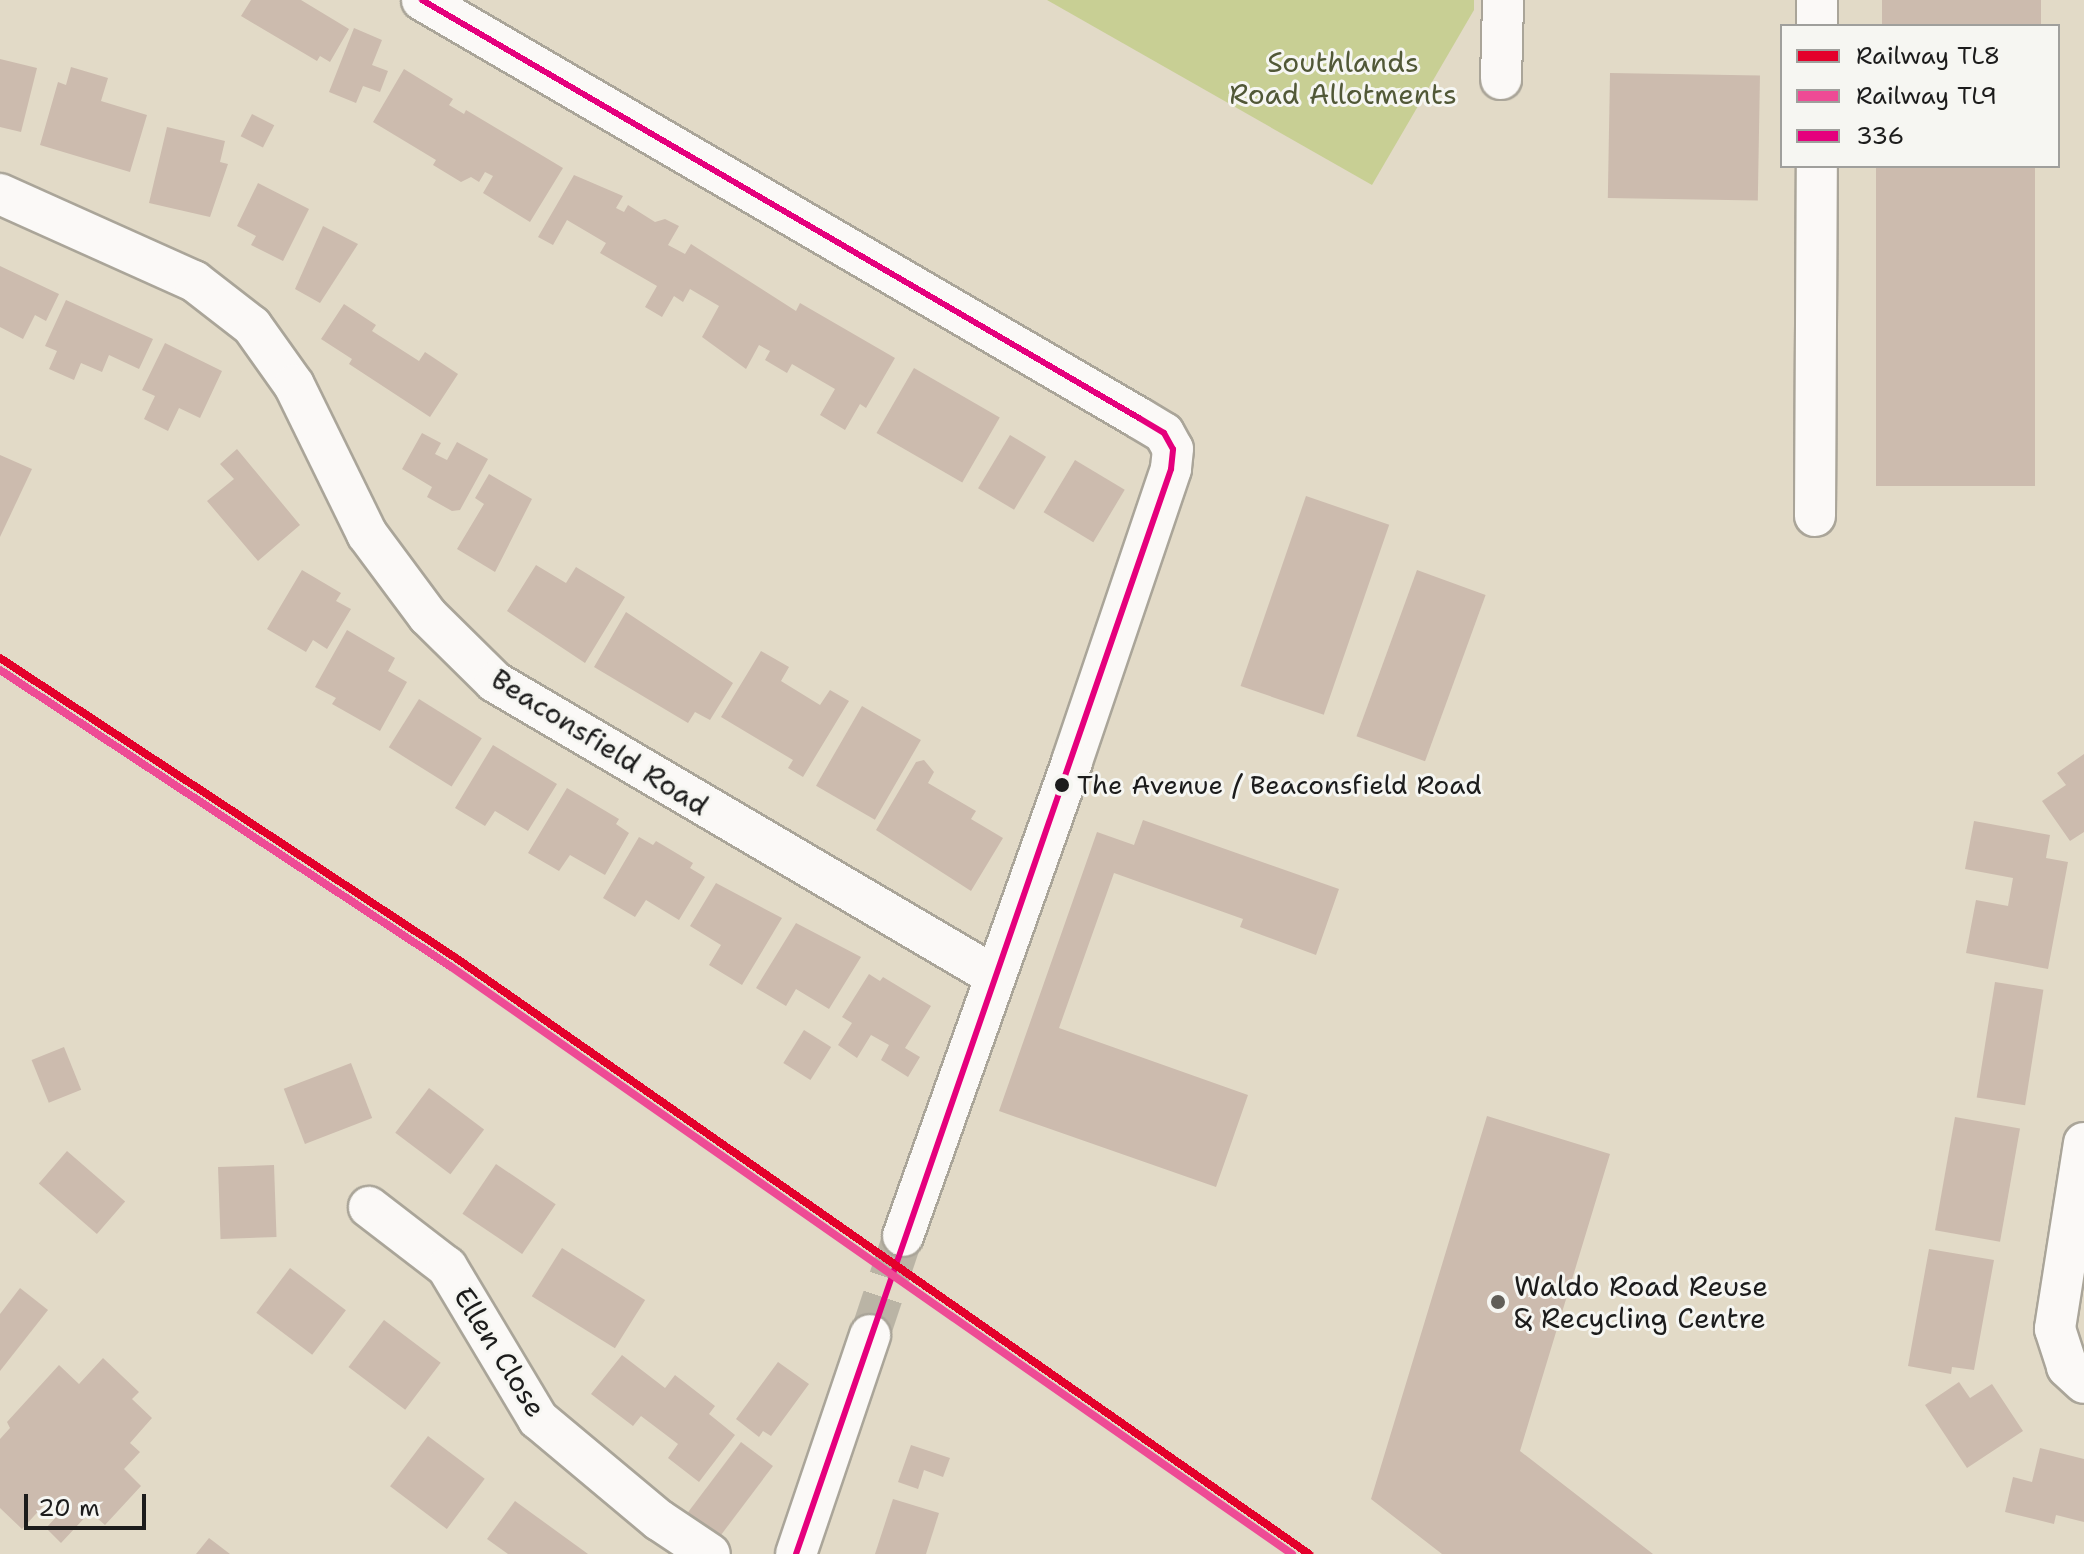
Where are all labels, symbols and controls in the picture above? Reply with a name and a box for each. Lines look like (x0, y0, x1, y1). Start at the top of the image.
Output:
legend (1780, 24, 2060, 168)
text: Railway TL8 (1856, 40, 2000, 72)
park label: Southlands Road Allotments (1229, 45, 1457, 111)
text: Railway TL9 (1856, 80, 1997, 112)
text: 336 (1856, 120, 1904, 152)
street label: Beaconsfield Road (485, 662, 715, 822)
place label: The Avenue / Beaconsfield Road (1077, 769, 1482, 801)
marker: The Avenue / Beaconsfield Road (1054, 777, 1070, 793)
place label: Waldo Road Reuse & Recycling Centre (1514, 1269, 1768, 1335)
street label: Ellen Close (447, 1281, 553, 1423)
marker: Waldo Road Reuse & Recycling Centre (1489, 1293, 1507, 1311)
scale bar (28, 1478, 150, 1528)
text: 20 m (38, 1492, 100, 1524)

